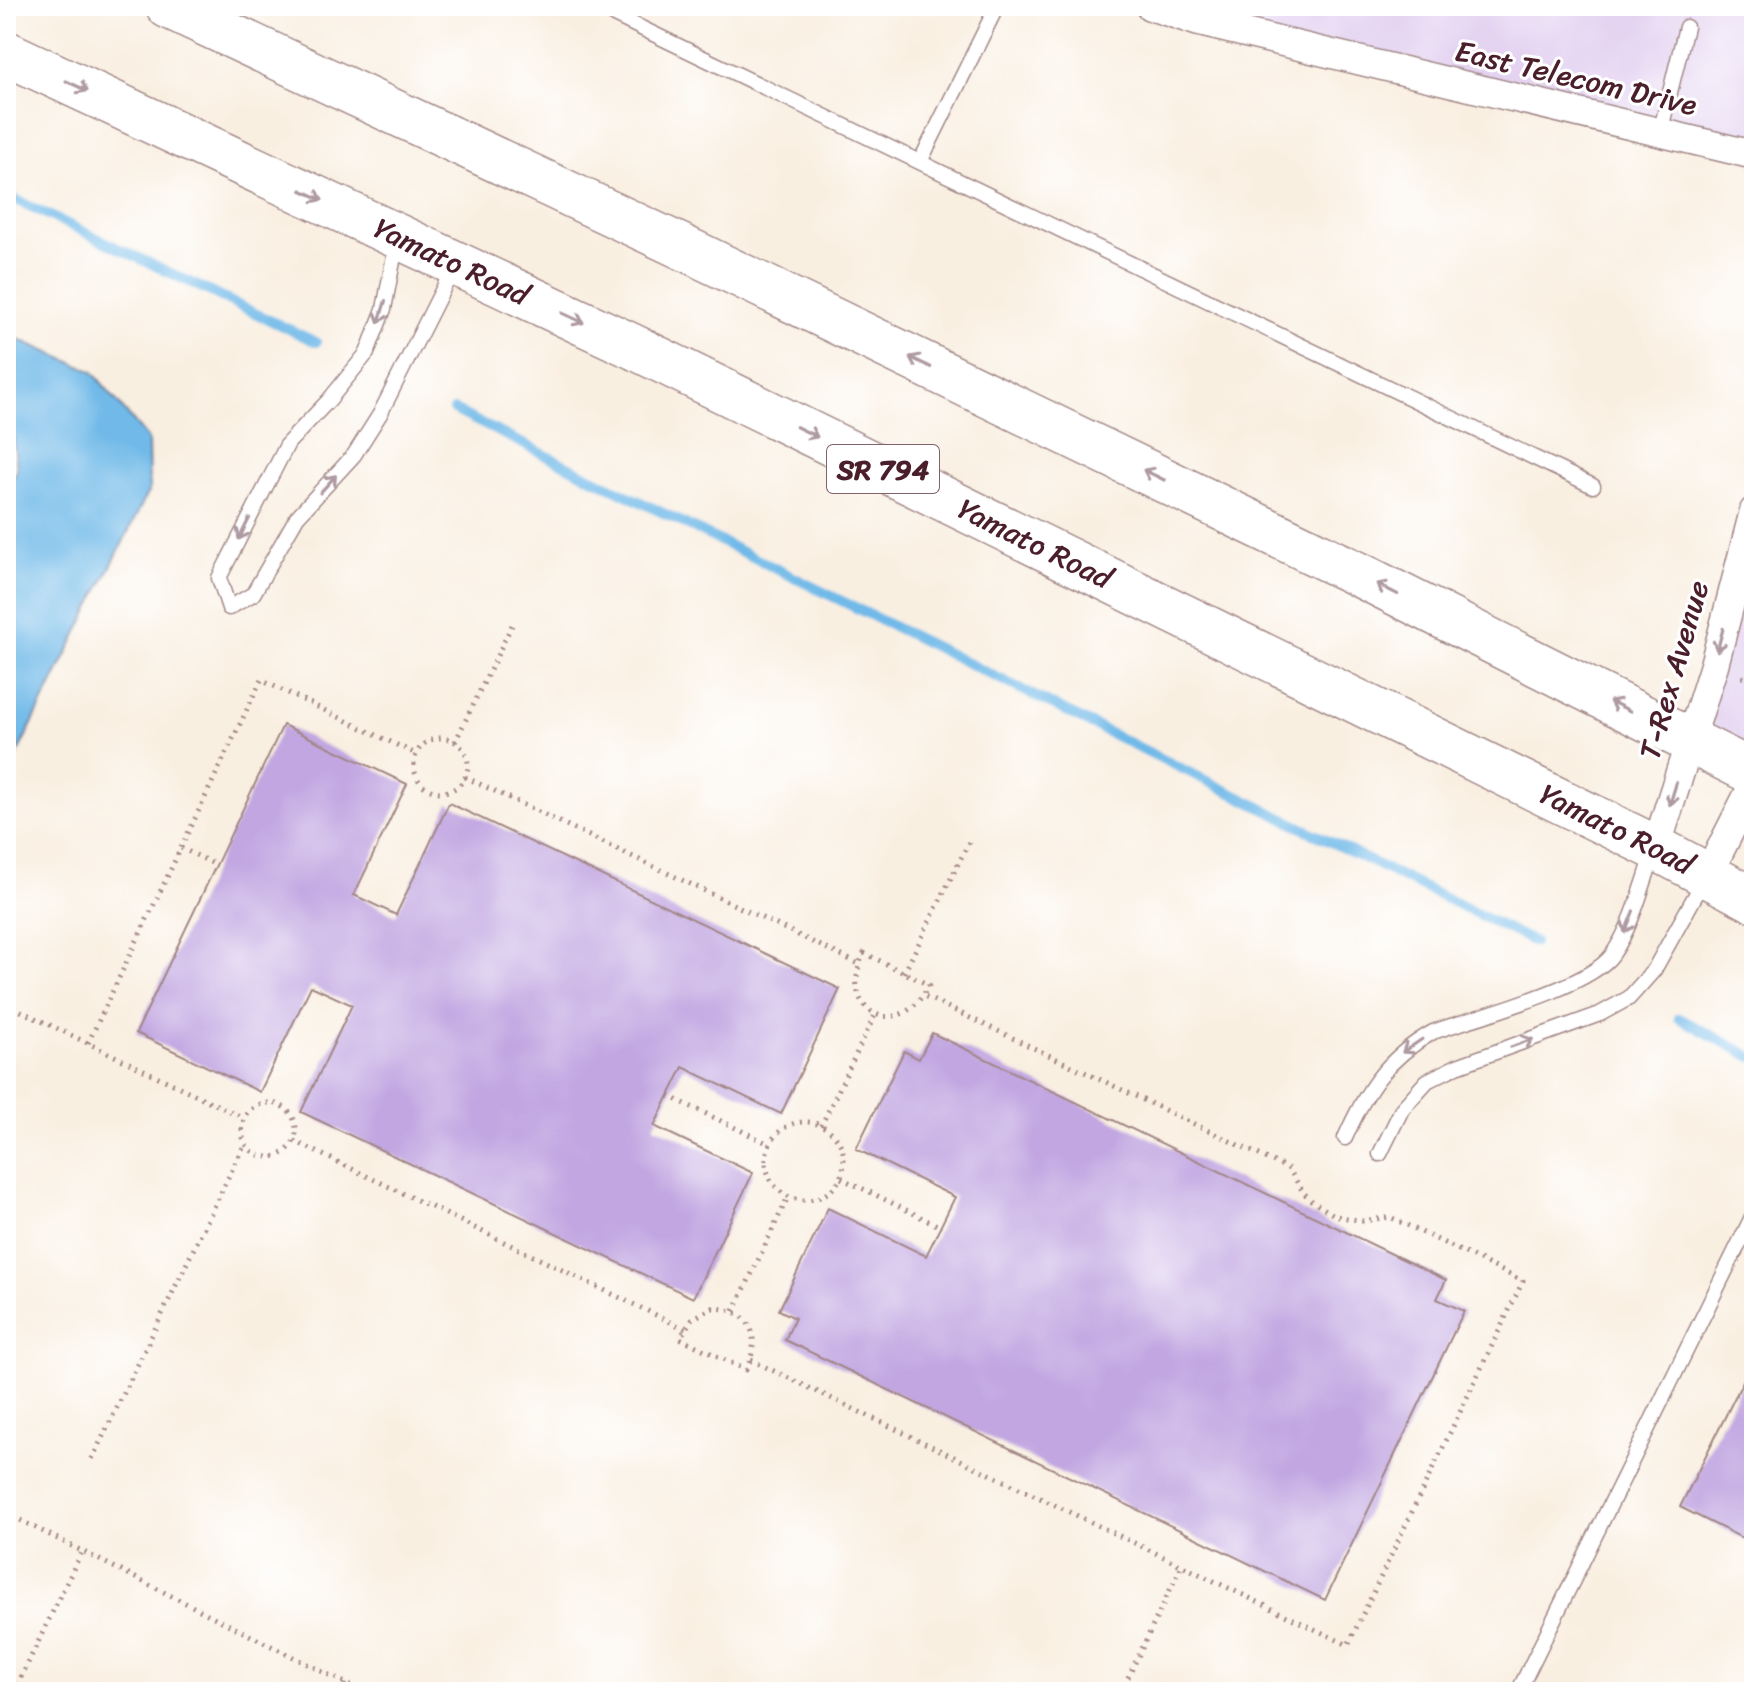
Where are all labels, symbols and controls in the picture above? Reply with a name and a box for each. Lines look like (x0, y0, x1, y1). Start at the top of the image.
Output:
street label: East Telecom Drive (1450, 24, 1702, 132)
one-way arrow (64, 79, 88, 94)
one-way arrow (300, 189, 324, 204)
street label: Yamato Road (365, 202, 540, 322)
one-way arrow (374, 299, 388, 324)
one-way arrow (561, 311, 585, 326)
one-way arrow (908, 354, 932, 369)
one-way arrow (794, 425, 818, 440)
road number: SR 794 (827, 445, 939, 493)
one-way arrow (1142, 467, 1166, 483)
one-way arrow (318, 474, 336, 494)
street label: Yamato Road (948, 483, 1124, 605)
one-way arrow (236, 516, 252, 540)
street label: T-Rex Avenue (1623, 574, 1725, 766)
one-way arrow (1376, 581, 1400, 596)
one-way arrow (1712, 627, 1727, 653)
one-way arrow (1608, 697, 1632, 713)
street label: Yamato Road (1530, 768, 1706, 891)
one-way arrow (1665, 781, 1680, 807)
one-way arrow (1621, 909, 1635, 934)
one-way arrow (1509, 1035, 1533, 1049)
one-way arrow (1401, 1038, 1423, 1054)

